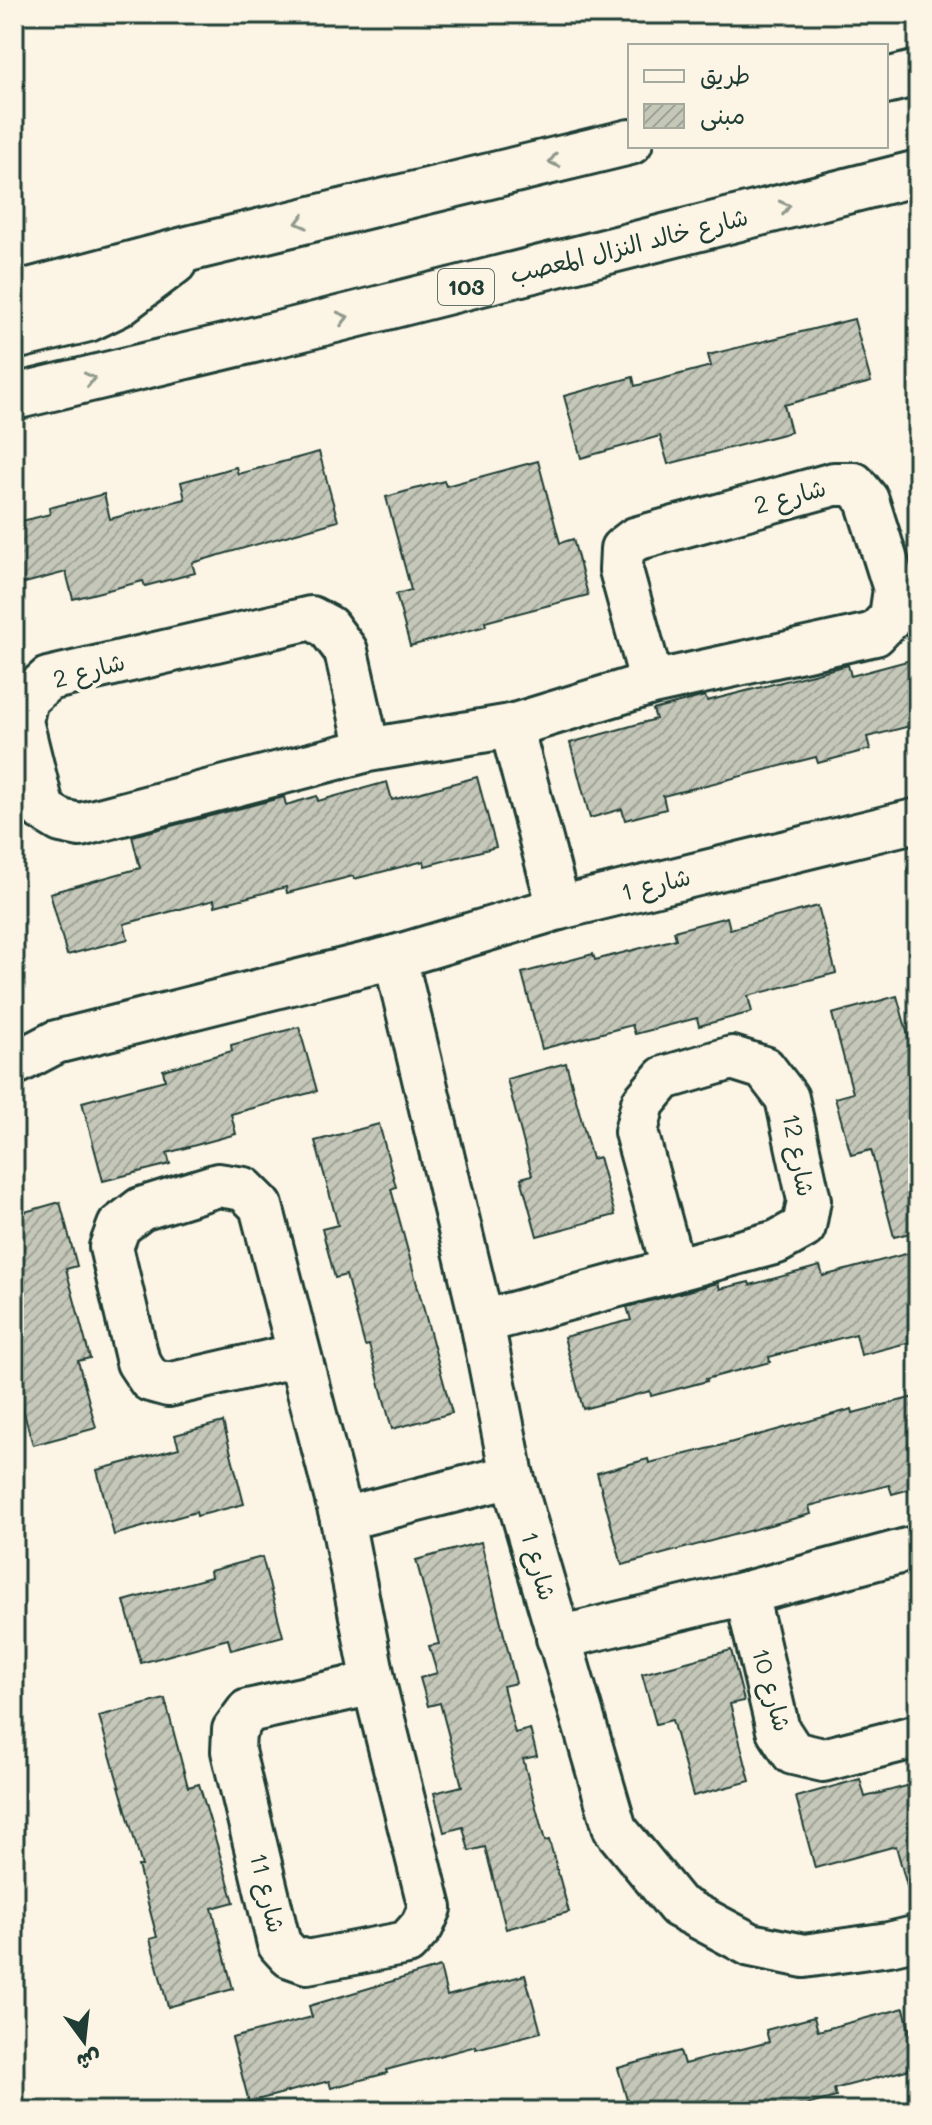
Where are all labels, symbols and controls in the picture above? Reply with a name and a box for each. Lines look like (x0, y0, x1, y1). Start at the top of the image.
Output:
legend (628, 44, 888, 148)
text: طريق (700, 59, 750, 90)
text: مبنى (700, 99, 745, 131)
one-way arrow (548, 151, 562, 168)
one-way arrow (777, 199, 791, 216)
street label: شارع خالد النزال المعصب (506, 200, 752, 292)
one-way arrow (295, 212, 309, 229)
road number: 103 (438, 269, 494, 305)
one-way arrow (335, 311, 349, 328)
one-way arrow (83, 371, 96, 388)
street label: شارع 2 (750, 471, 830, 523)
street label: شارع 2 (49, 645, 129, 697)
street label: شارع 1 (618, 860, 694, 910)
street label: شارع 12 (773, 1111, 823, 1199)
street label: شارع 1 (512, 1527, 564, 1605)
street label: شارع 10 (743, 1644, 799, 1736)
street label: شارع 11 (241, 1850, 293, 1936)
north arrow (44, 2001, 124, 2081)
text: ش (74, 2044, 105, 2078)

